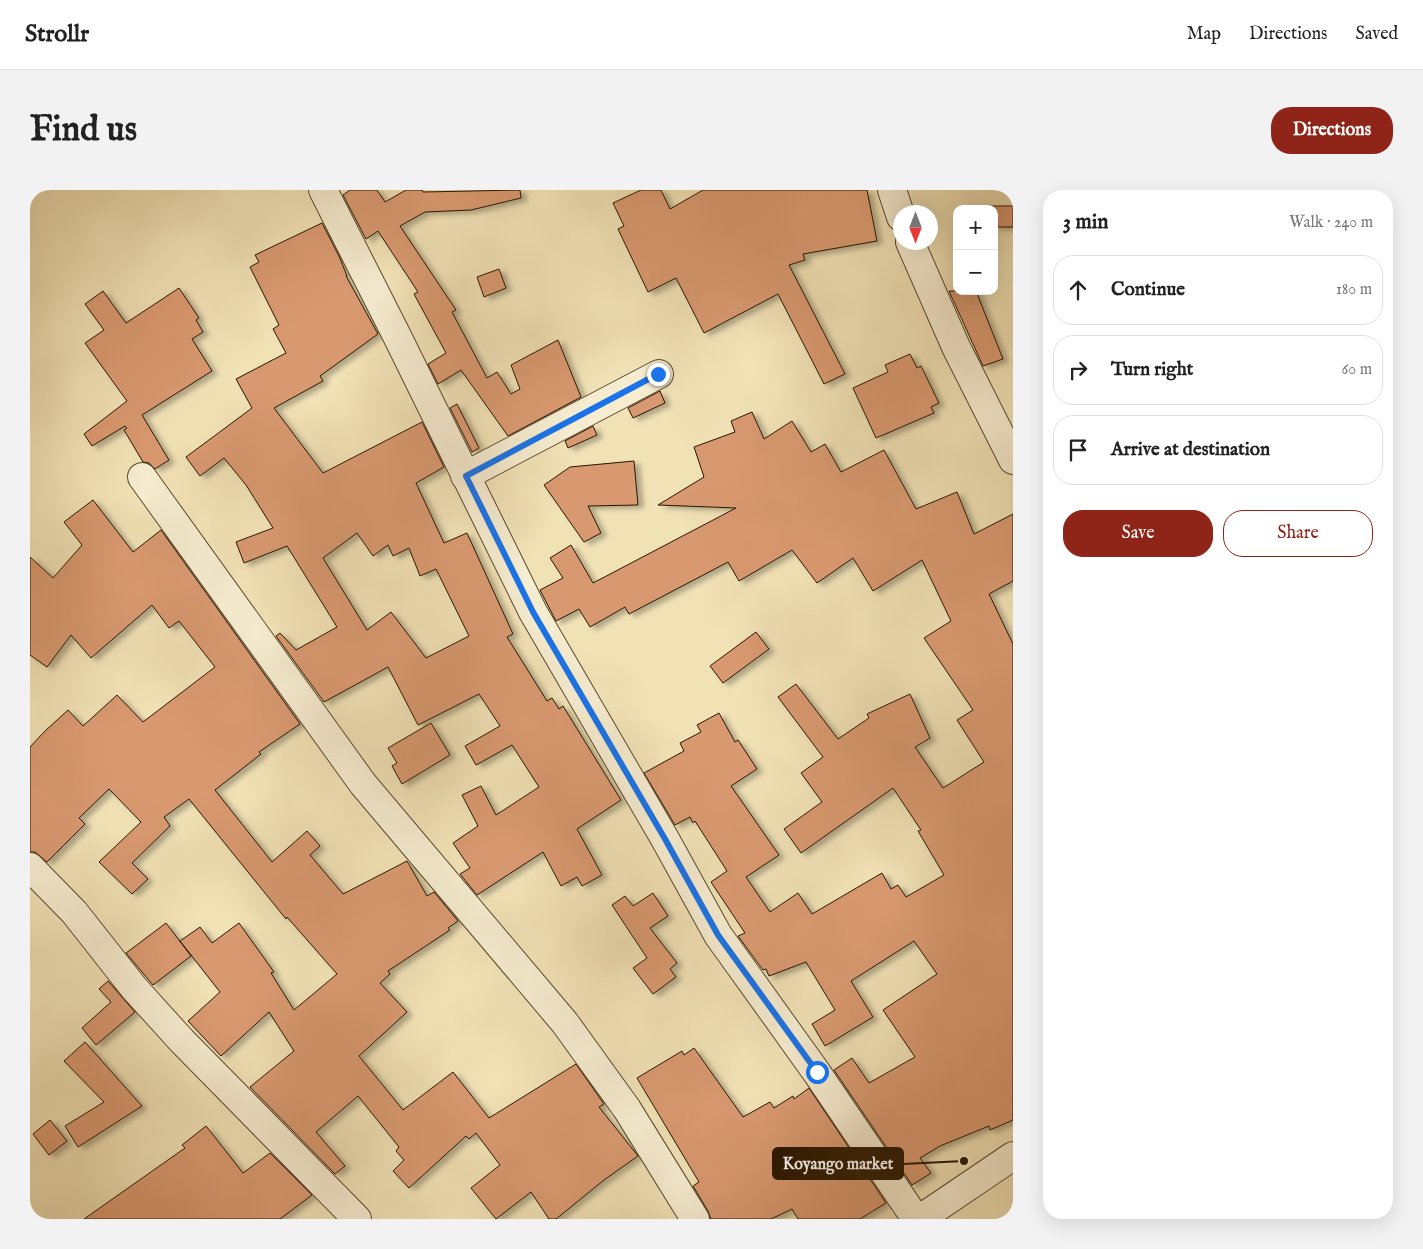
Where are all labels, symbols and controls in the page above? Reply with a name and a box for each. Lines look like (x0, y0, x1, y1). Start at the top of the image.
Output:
text: Strollr (25, 19, 89, 50)
text: Map (1187, 23, 1221, 46)
text: Directions (1249, 23, 1327, 46)
text: Saved (1355, 23, 1398, 46)
button: Directions (1271, 107, 1393, 154)
text: Find us (30, 108, 137, 153)
north arrow (893, 205, 938, 250)
map controls (953, 205, 998, 295)
button: + (953, 205, 998, 250)
text: 3 min (1063, 209, 1108, 236)
text: Walk · 240 m (1289, 213, 1373, 233)
button: − (953, 250, 998, 295)
icon: ahead (1064, 276, 1092, 304)
text: Continue (1111, 278, 1185, 302)
text: 180 m (1336, 280, 1372, 300)
icon: right (1064, 356, 1092, 384)
text: Turn right (1111, 358, 1193, 382)
text: 60 m (1342, 360, 1372, 380)
route end (647, 363, 670, 386)
icon: arrive (1064, 436, 1092, 464)
text: Arrive at destination (1111, 438, 1270, 462)
button: Save (1063, 510, 1213, 557)
button: Share (1223, 510, 1373, 557)
route start (806, 1061, 829, 1084)
callout: Koyango market (773, 1148, 903, 1179)
text: Koyango market (783, 1155, 894, 1175)

